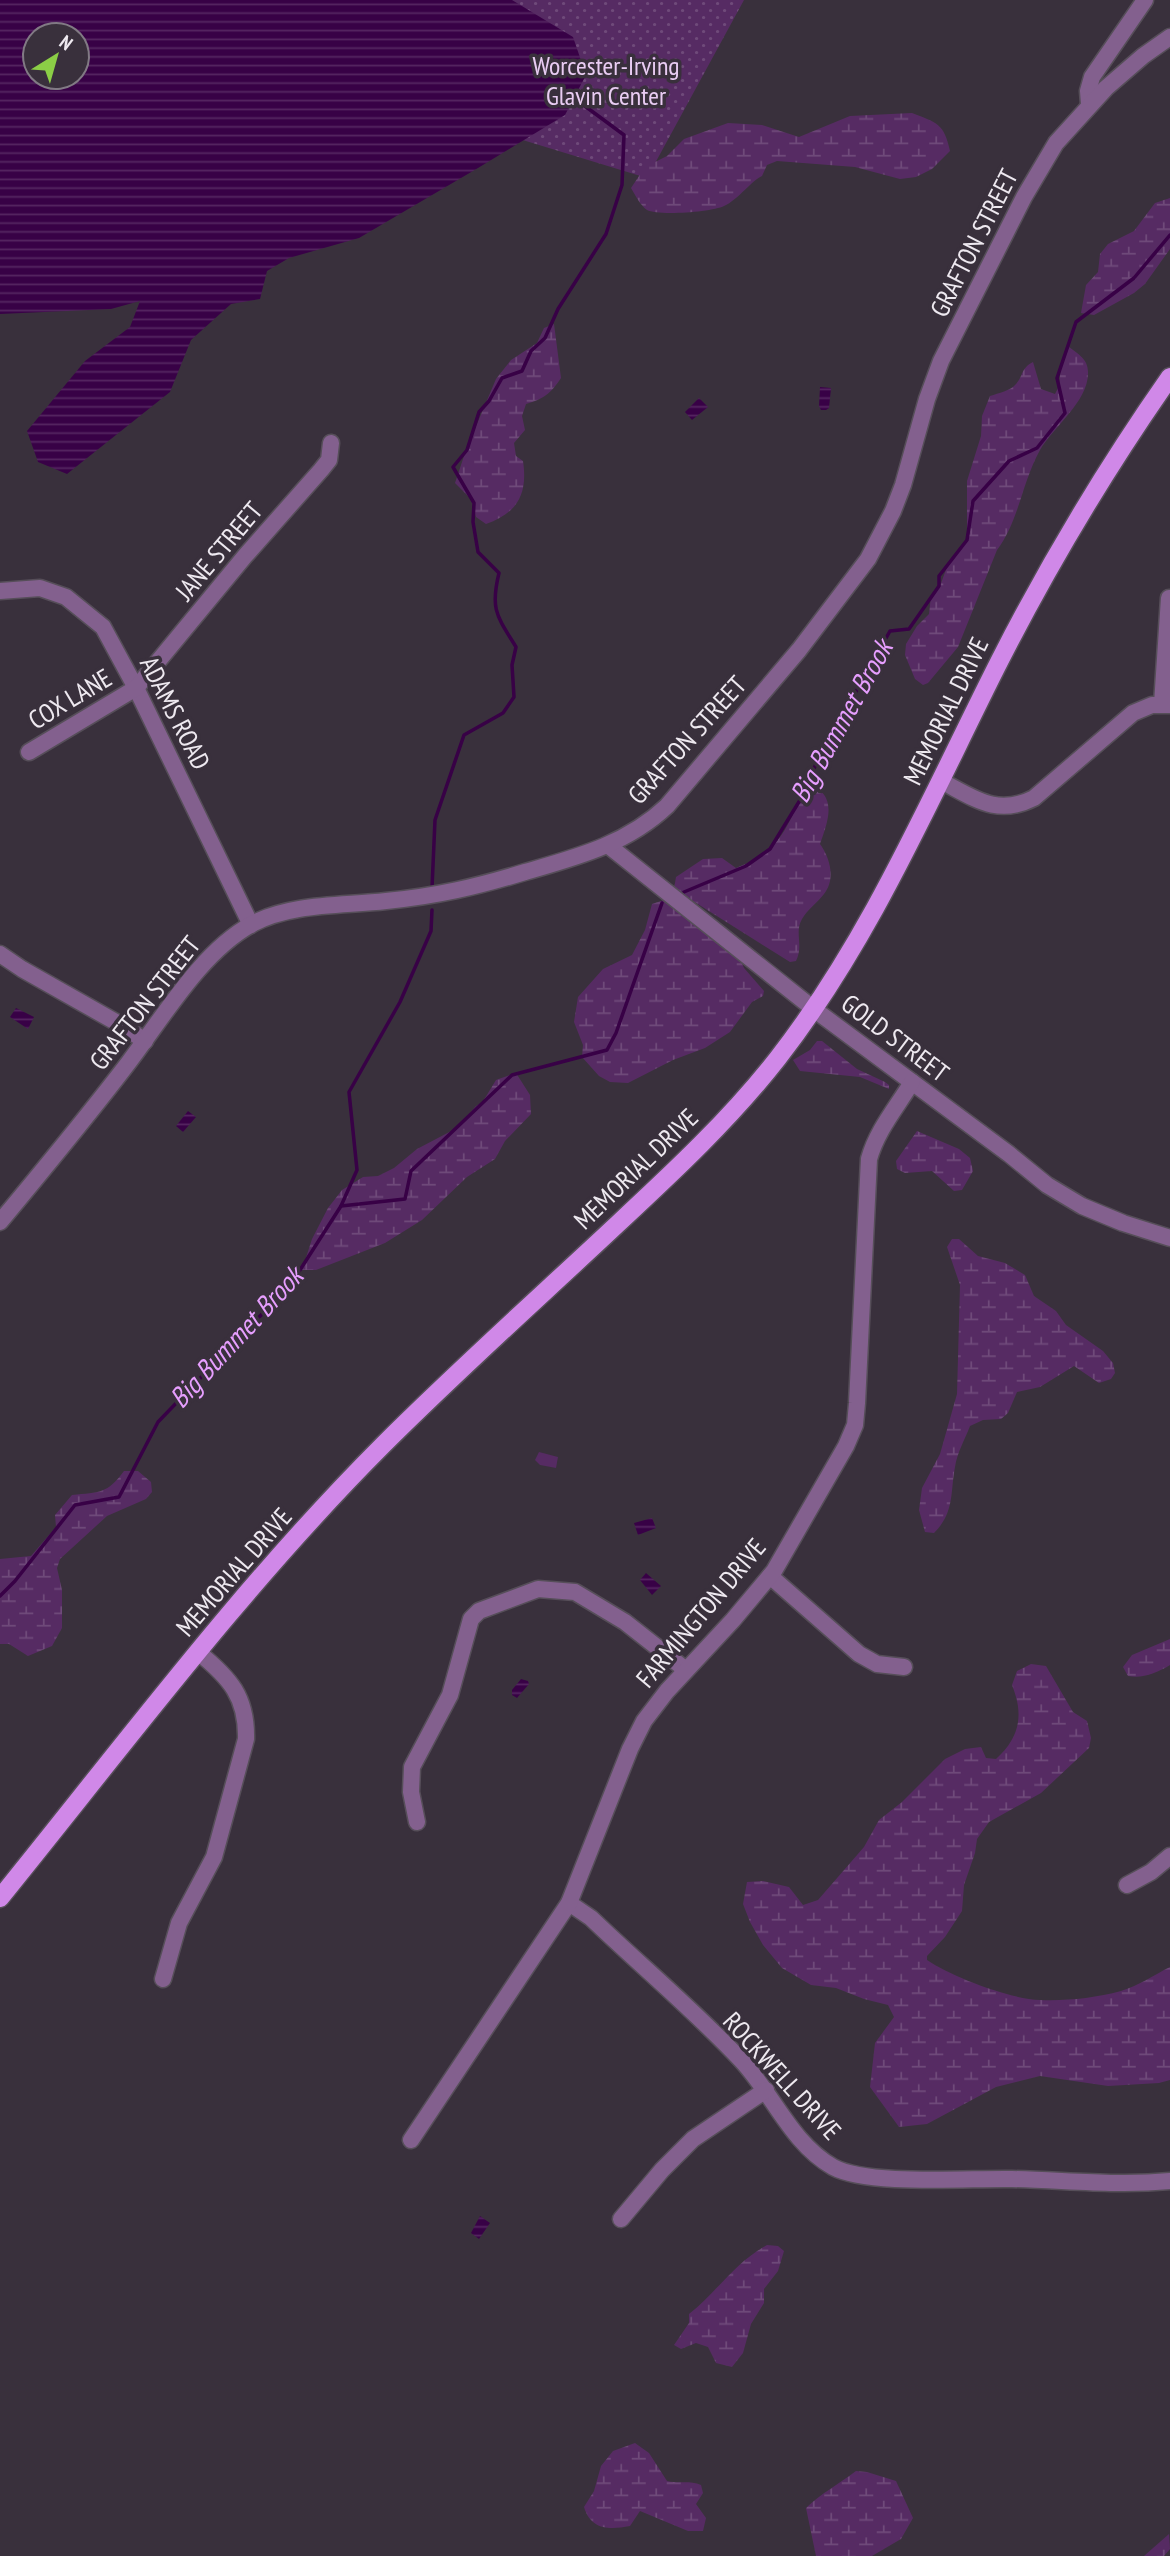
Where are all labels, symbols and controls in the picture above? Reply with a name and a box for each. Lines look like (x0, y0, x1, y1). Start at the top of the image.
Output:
north arrow (21, 21, 91, 91)
text: N (55, 30, 78, 55)
park label: Worcester-Irving Glavin Center (532, 49, 680, 112)
street label: GRAFTON STREET (922, 163, 1025, 322)
street label: JANE STREET (167, 494, 270, 607)
water label: Big Bummet Brook (781, 630, 902, 809)
street label: MEMORIAL DRIVE (896, 632, 995, 790)
street label: ADAMS ROAD (133, 651, 218, 775)
street label: COX LANE (22, 661, 117, 736)
street label: GRAFTON STREET (620, 668, 753, 811)
street label: GRAFTON STREET (82, 929, 207, 1076)
street label: GOLD STREET (835, 986, 956, 1089)
street label: MEMORIAL DRIVE (567, 1101, 705, 1236)
water label: Big Bummet Brook (161, 1256, 313, 1415)
street label: MEMORIAL DRIVE (169, 1500, 299, 1643)
street label: FARMINGTON DRIVE (629, 1531, 773, 1694)
street label: ROCKWELL DRIVE (716, 2005, 848, 2146)

